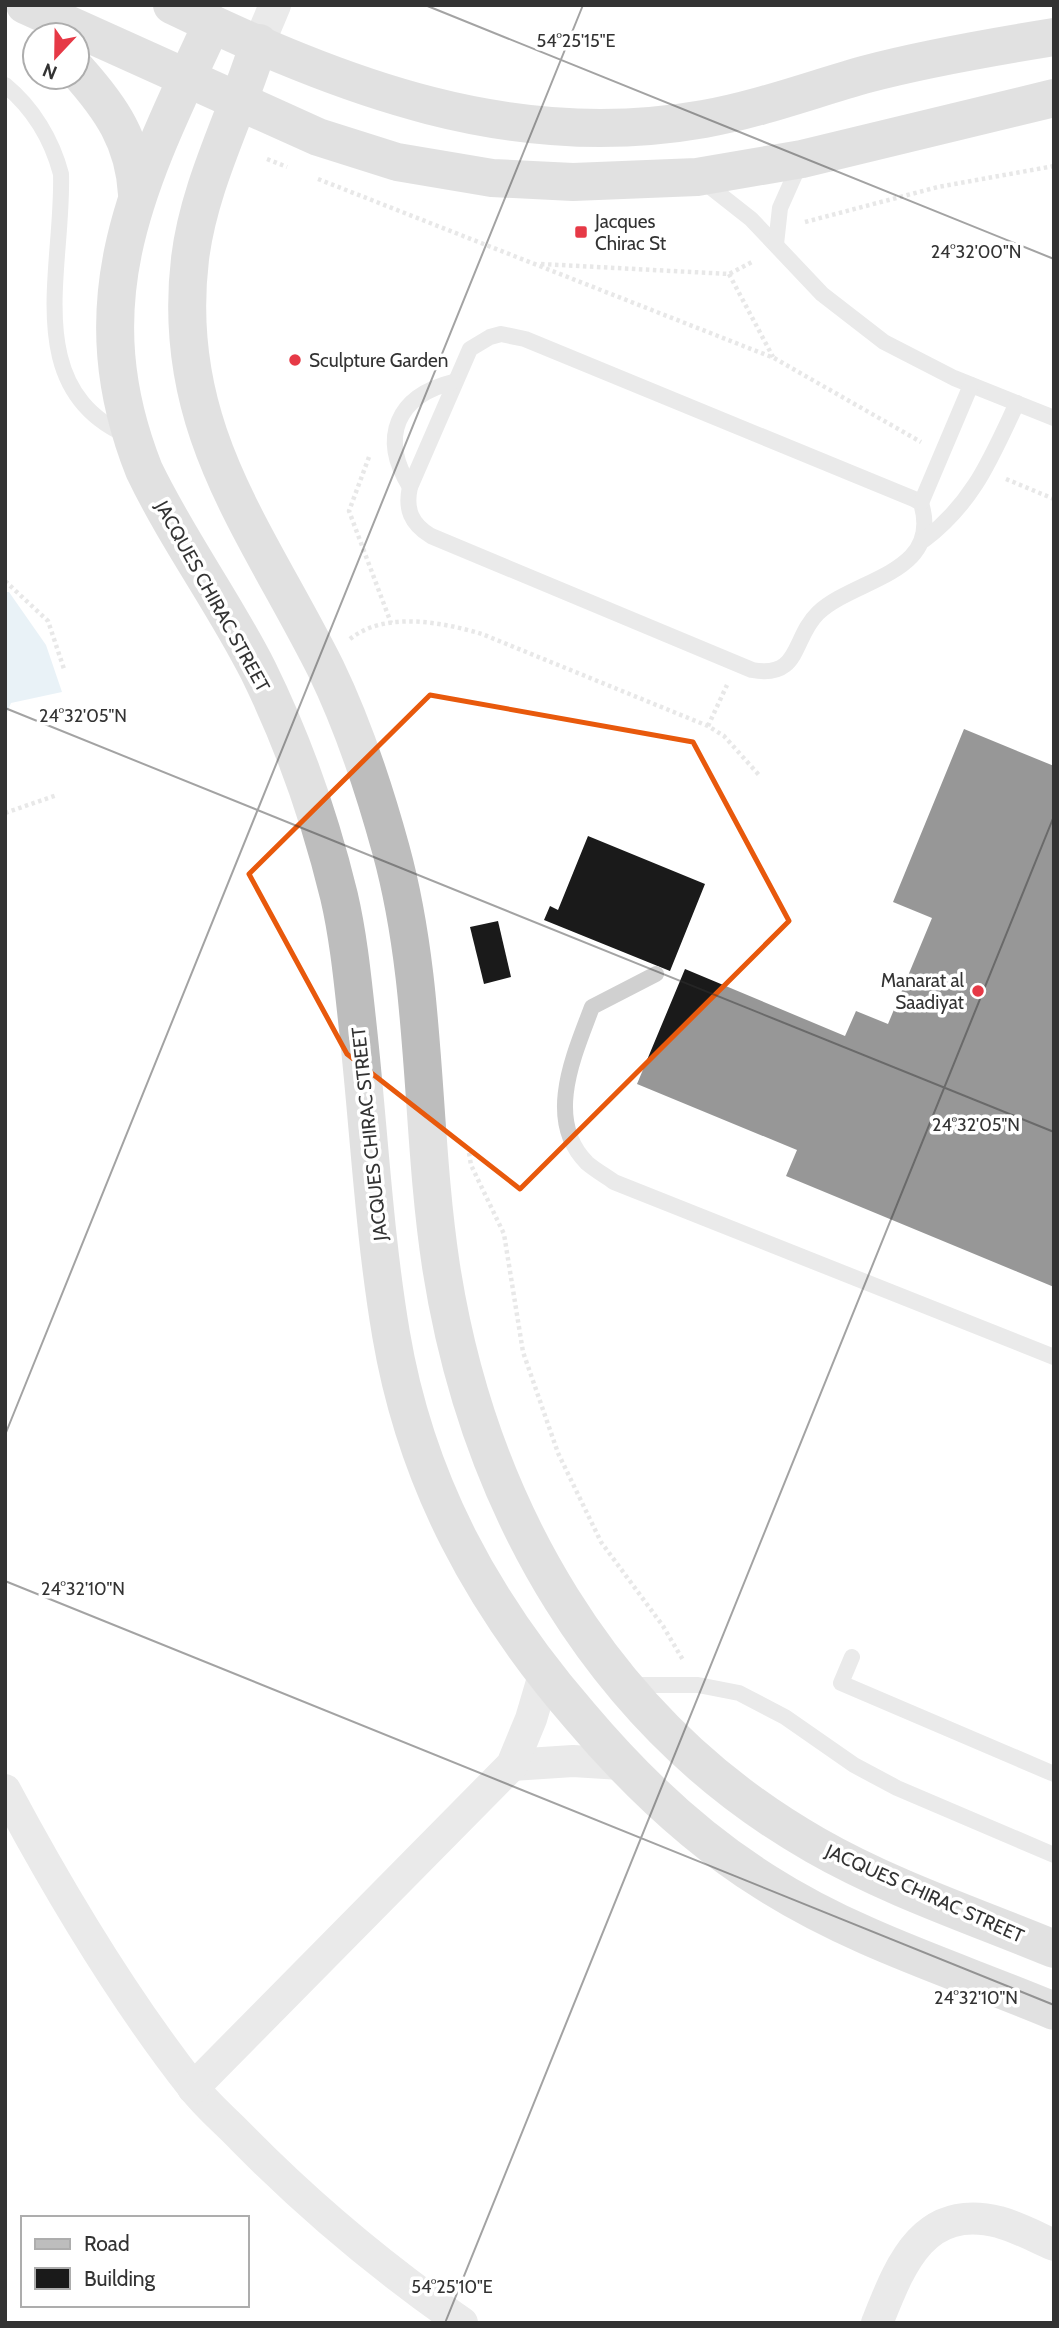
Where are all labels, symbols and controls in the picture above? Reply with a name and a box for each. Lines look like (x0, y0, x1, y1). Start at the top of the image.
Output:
north arrow (21, 21, 91, 91)
text: 54°25'15"E (537, 30, 615, 52)
text: N (39, 58, 60, 84)
place label: Jacques Chirac St (594, 210, 667, 255)
marker: Jacques Chirac St (573, 224, 589, 240)
text: 24°32'00"N (931, 241, 1021, 263)
place label: Sculpture Garden (309, 349, 448, 372)
marker: Sculpture Garden (287, 352, 303, 368)
street label: JACQUES CHIRAC STREET (150, 496, 275, 696)
text: 24°32'05"N (39, 705, 127, 727)
place label: Manarat al Saadiyat (881, 969, 965, 1014)
marker: Manarat al Saadiyat (970, 983, 986, 999)
street label: JACQUES CHIRAC STREET (347, 1026, 392, 1243)
text: 24°32'05"N (932, 1114, 1020, 1136)
text: 24°32'10"N (41, 1578, 125, 1600)
street label: JACQUES CHIRAC STREET (821, 1839, 1028, 1948)
text: 24°32'10"N (934, 1987, 1018, 2009)
legend (21, 2216, 248, 2307)
text: Road (84, 2231, 130, 2256)
text: Building (84, 2266, 156, 2291)
text: 54°25'10"E (411, 2276, 493, 2298)

